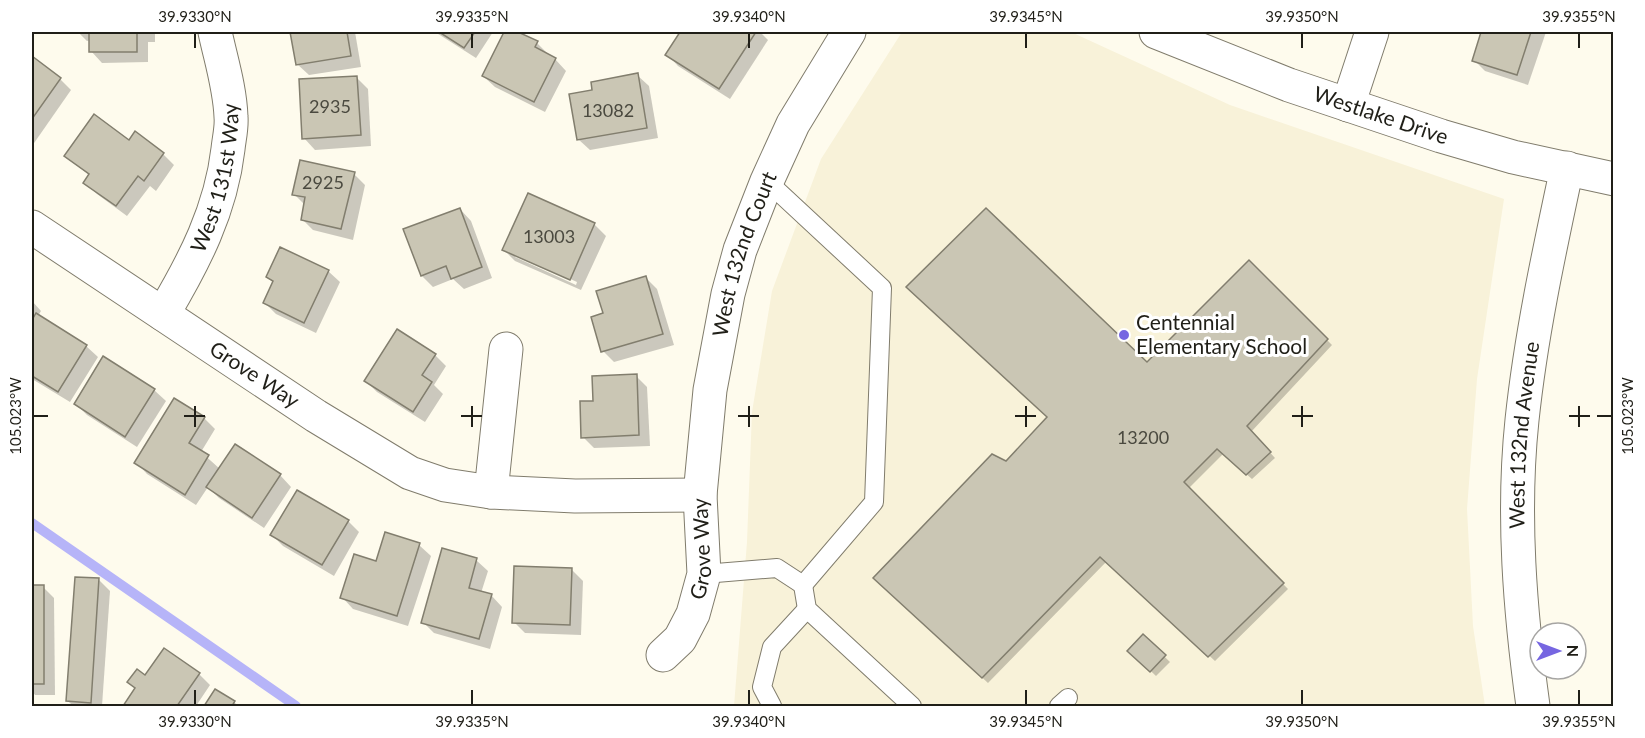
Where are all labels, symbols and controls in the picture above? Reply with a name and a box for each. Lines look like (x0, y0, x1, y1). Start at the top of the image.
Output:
text: 39.9330°N (158, 7, 232, 25)
text: 39.9335°N (435, 7, 509, 25)
text: 39.9340°N (712, 7, 786, 25)
text: 39.9345°N (989, 7, 1063, 25)
text: 39.9350°N (1265, 7, 1339, 25)
text: 39.9355°N (1542, 7, 1616, 25)
street label: Westlake Drive (1311, 80, 1451, 148)
house number: 2935 (309, 95, 351, 117)
house number: 13082 (582, 99, 634, 121)
street label: West 131st Way (184, 102, 243, 256)
street label: West 132nd Court (706, 167, 781, 338)
house number: 2925 (302, 171, 344, 193)
house number: 13003 (523, 225, 575, 247)
place label: Centennial Elementary School (1136, 309, 1307, 358)
marker: Centennial Elementary School (1117, 328, 1131, 342)
street label: Grove Way (206, 335, 305, 413)
street label: West 132nd Avenue (1503, 339, 1544, 529)
text: 105.023°W (6, 377, 24, 455)
text: 105.023°W (1618, 377, 1636, 455)
house number: 13200 (1117, 426, 1169, 448)
street label: Grove Way (684, 497, 715, 602)
north arrow (1528, 621, 1588, 681)
text: N (1564, 645, 1583, 657)
text: 39.9330°N (158, 712, 232, 730)
text: 39.9335°N (435, 712, 509, 730)
text: 39.9340°N (712, 712, 786, 730)
text: 39.9345°N (989, 712, 1063, 730)
text: 39.9350°N (1265, 712, 1339, 730)
text: 39.9355°N (1542, 712, 1616, 730)

